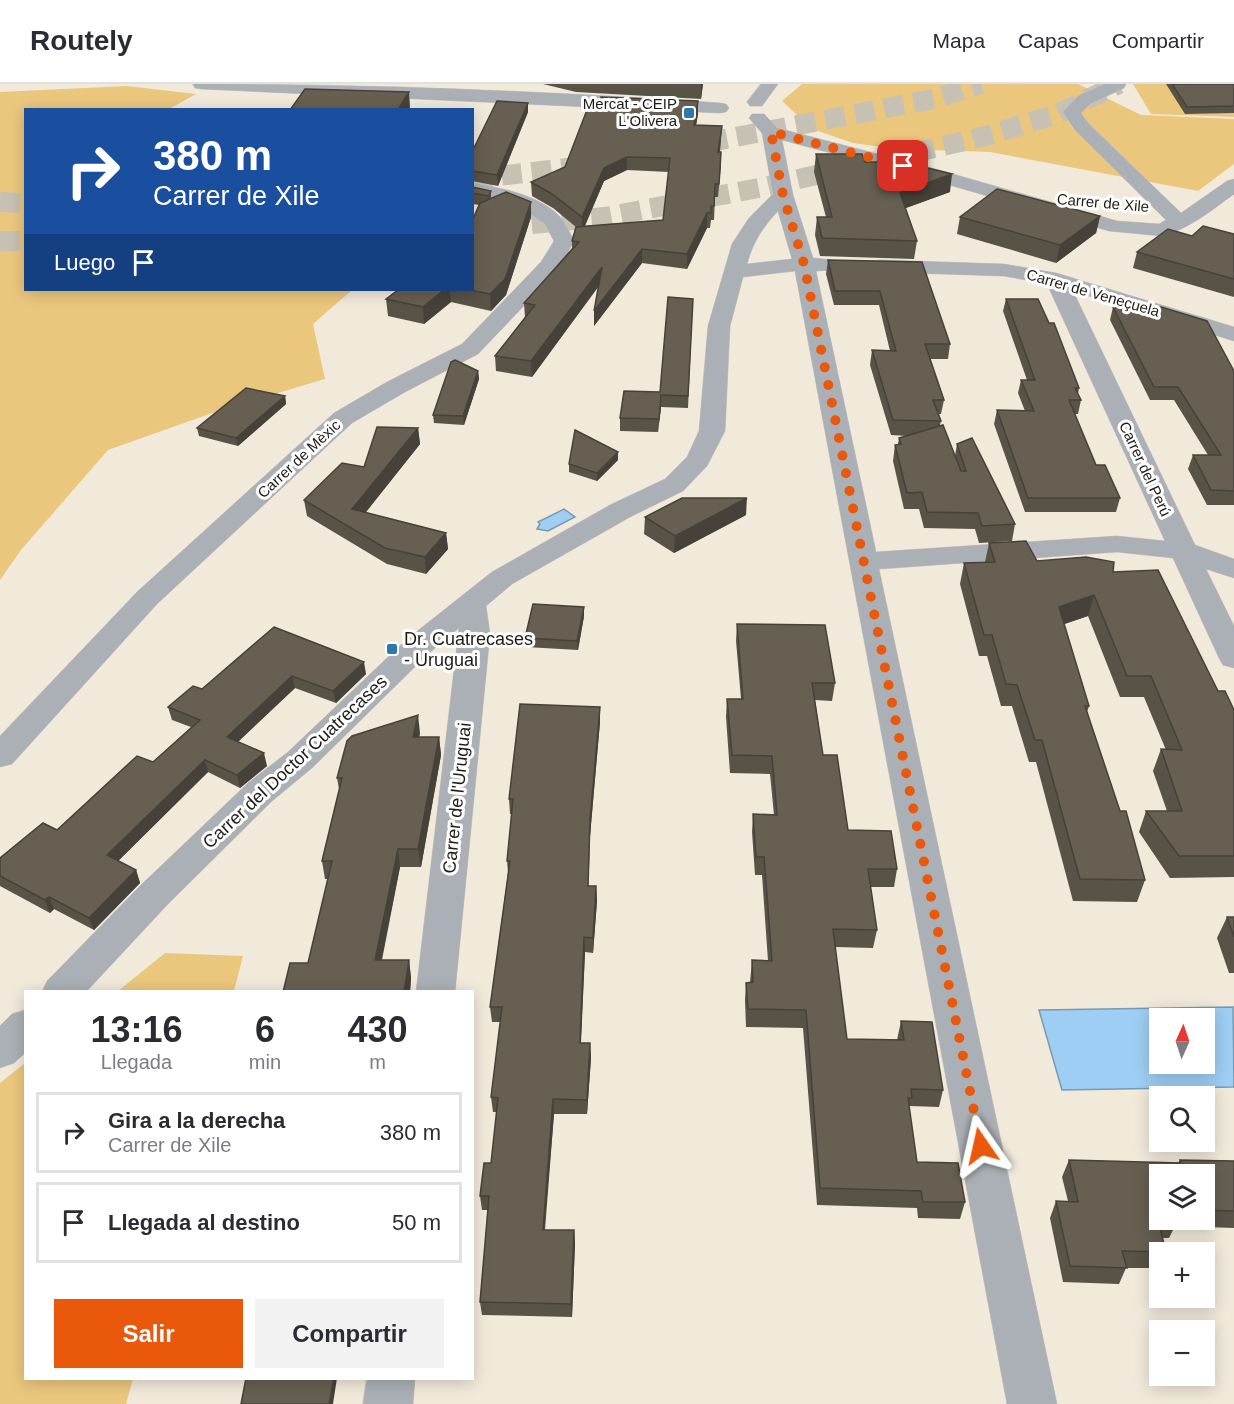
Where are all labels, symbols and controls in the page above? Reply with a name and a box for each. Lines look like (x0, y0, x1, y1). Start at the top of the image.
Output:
text: Routely (30, 25, 133, 56)
text: Mapa (933, 29, 985, 52)
text: Capas (1018, 29, 1079, 52)
text: Compartir (1112, 29, 1204, 52)
place label: Mercat - CEIP L'Olivera (583, 95, 678, 129)
marker: Mercat - CEIP L'Olivera (682, 106, 696, 120)
icon: right (54, 132, 132, 210)
text: 380 m (153, 132, 272, 179)
pin (877, 140, 928, 191)
icon: arrive (886, 149, 919, 182)
text: Carrer de Xile (153, 181, 320, 211)
street label: Carrer de Xile (1056, 190, 1150, 215)
icon: arrive (127, 246, 160, 279)
text: Luego (54, 250, 115, 275)
street label: Carrer de Veneçuela (1025, 265, 1162, 320)
street label: Carrer de Mèxic (254, 416, 344, 501)
street label: Carrer del Perú (1116, 419, 1175, 519)
place label: Dr. Cuatrecases - Uruguai (404, 629, 533, 670)
marker: Dr. Cuatrecases - Uruguai (385, 642, 399, 656)
street label: Carrer del Doctor Cuatrecases (199, 671, 391, 853)
street label: Carrer de l'Uruguai (439, 722, 475, 874)
north arrow (1149, 1008, 1215, 1074)
map controls (1149, 1008, 1215, 1386)
text: 13:16 (90, 1009, 182, 1050)
text: 6 (255, 1009, 275, 1050)
text: 430 (347, 1009, 408, 1050)
text: Llegada (101, 1051, 172, 1073)
text: min (249, 1051, 281, 1073)
text: m (369, 1051, 386, 1073)
button: search (1149, 1086, 1215, 1152)
text: Gira a la derecha (108, 1108, 285, 1133)
position arrow (949, 1114, 1013, 1178)
icon: right (57, 1116, 90, 1149)
text: 380 m (380, 1120, 441, 1145)
text: Carrer de Xile (108, 1134, 231, 1156)
button: layers (1149, 1164, 1215, 1230)
icon: arrive (57, 1206, 90, 1239)
text: Llegada al destino (108, 1210, 300, 1235)
text: 50 m (392, 1210, 441, 1235)
button: + (1149, 1242, 1215, 1308)
button: Salir (54, 1299, 243, 1368)
button: Compartir (255, 1299, 444, 1368)
button: − (1149, 1320, 1215, 1386)

